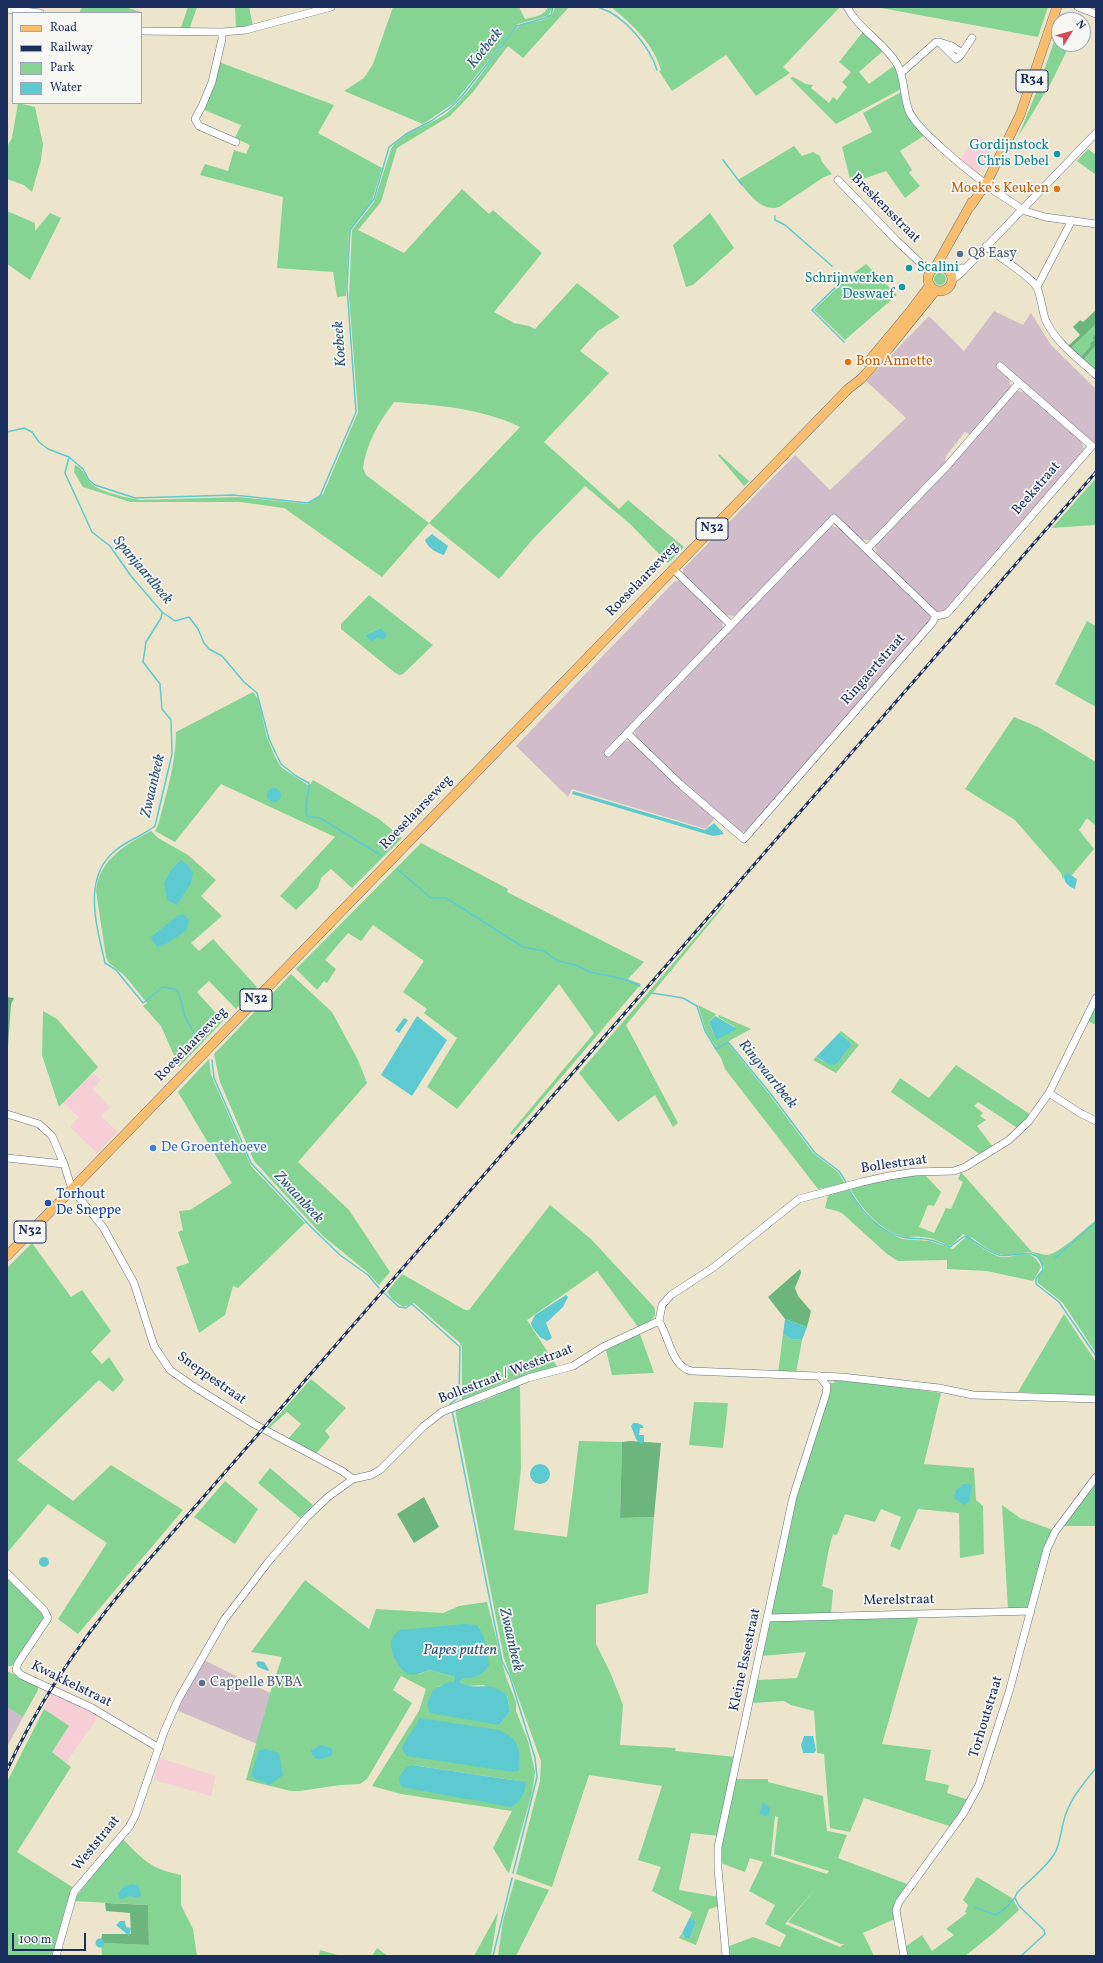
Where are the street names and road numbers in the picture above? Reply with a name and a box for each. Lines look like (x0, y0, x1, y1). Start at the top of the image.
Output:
road number: R34 (1016, 70, 1048, 92)
street label: Breskensstraat (847, 171, 923, 247)
street label: Beekstraat (1009, 459, 1065, 519)
road number: N32 (696, 518, 728, 540)
street label: Roeselaarseweg (603, 539, 683, 621)
street label: Ringaertstraat (838, 631, 910, 709)
street label: Roeselaarseweg (377, 772, 457, 854)
road number: N32 (240, 989, 272, 1011)
street label: Roeselaarseweg (152, 1004, 232, 1086)
street label: Bollestraat (860, 1152, 928, 1178)
road number: N32 (14, 1221, 46, 1243)
street label: Bollestraat / Weststraat (436, 1342, 576, 1408)
street label: Sneppestraat (173, 1349, 249, 1409)
street label: Merelstraat (863, 1592, 935, 1610)
street label: Kleine Essestraat (727, 1607, 765, 1713)
street label: Kwakkelstraat (28, 1658, 114, 1712)
street label: Torhoutstraat (967, 1674, 1007, 1760)
street label: Weststraat (70, 1813, 124, 1875)

